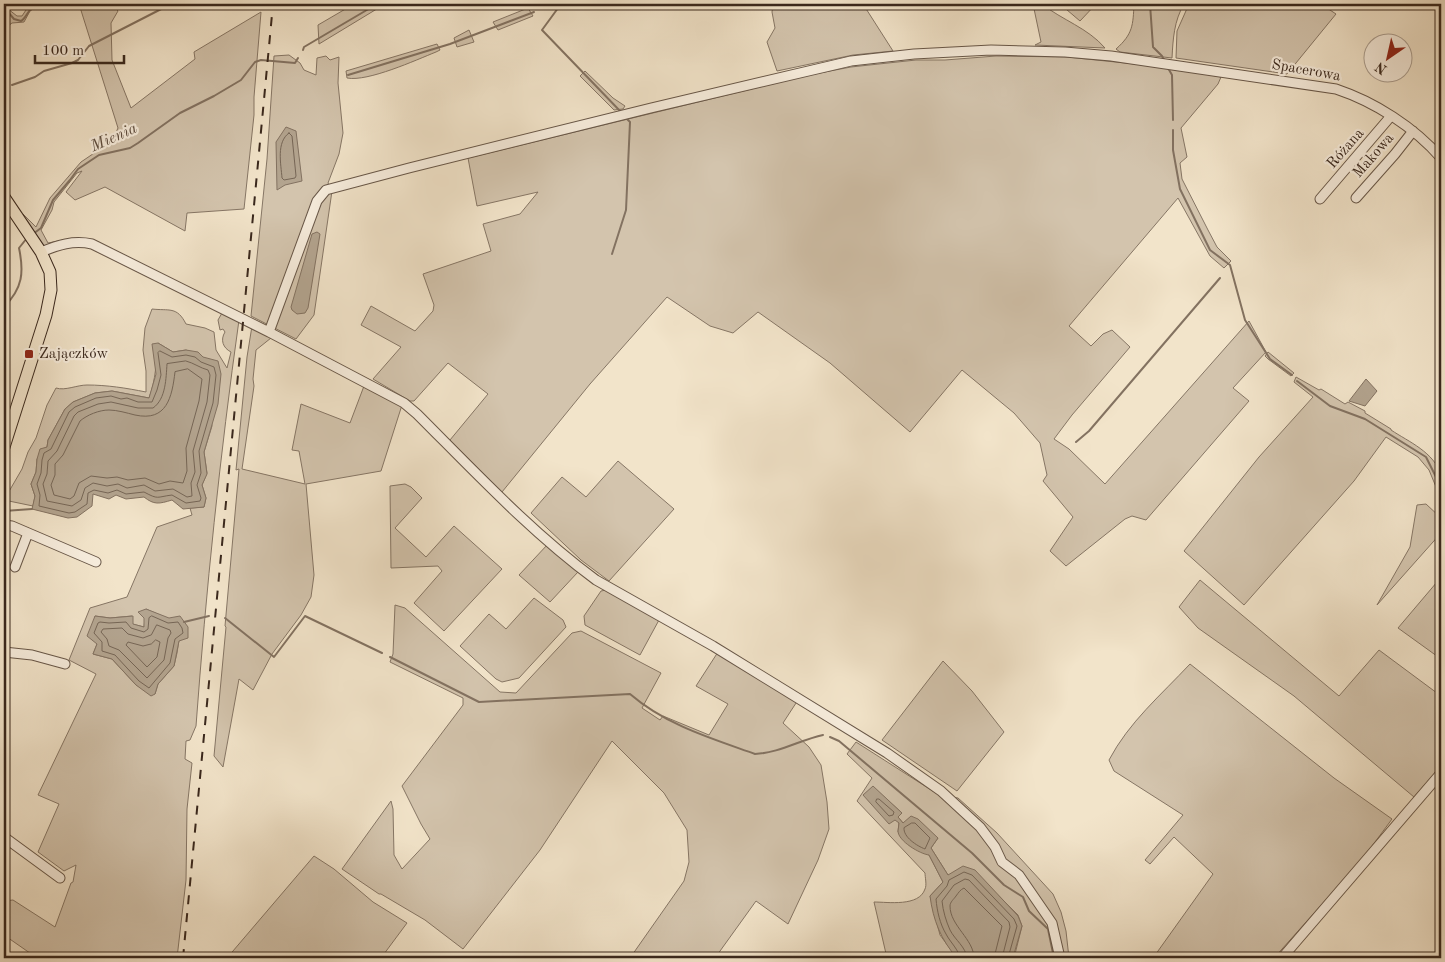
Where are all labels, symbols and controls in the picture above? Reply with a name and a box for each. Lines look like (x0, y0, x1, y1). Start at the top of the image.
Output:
scale bar (35, 32, 124, 64)
north arrow (1362, 32, 1412, 82)
text: 100 m (42, 44, 84, 59)
street label: Spacerowa (1270, 58, 1342, 85)
text: N (1373, 59, 1390, 77)
water label: Mienia (87, 120, 140, 156)
street label: Różana (1325, 126, 1368, 172)
street label: Makowa (1351, 130, 1398, 181)
place label: Zajączków (39, 347, 109, 362)
marker: Zajączków (23, 348, 35, 360)

